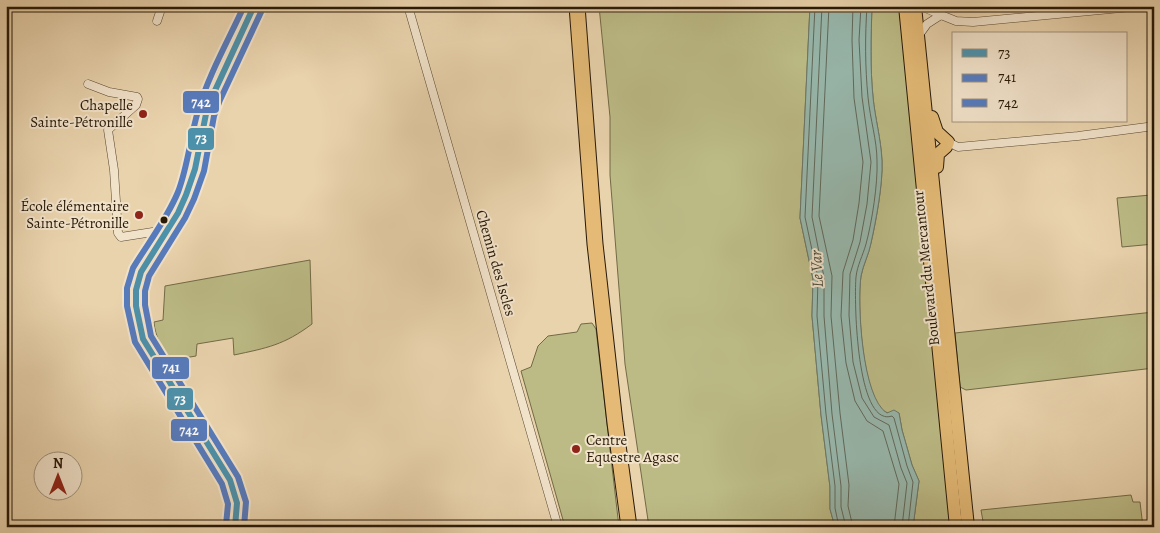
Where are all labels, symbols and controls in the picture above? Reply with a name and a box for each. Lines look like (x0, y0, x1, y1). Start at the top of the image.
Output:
legend (952, 32, 1128, 122)
text: 73 (998, 43, 1011, 63)
text: 741 (998, 67, 1016, 87)
line badge: 742 (182, 90, 220, 114)
text: 742 (191, 93, 211, 112)
text: 742 (998, 93, 1018, 113)
place label: Chapelle Sainte-Pétronille (30, 95, 133, 132)
marker: Chapelle Sainte-Pétronille (137, 108, 149, 120)
line badge: 73 (187, 127, 215, 151)
text: 73 (195, 129, 207, 148)
street label: Boulevard du Mercantour (908, 189, 944, 347)
place label: École élémentaire Sainte-Pétronille (21, 196, 129, 233)
street label: Chemin des Iscles (471, 208, 521, 318)
marker: École élémentaire Sainte-Pétronille (133, 209, 145, 221)
unlabelled marker (159, 215, 169, 225)
water label: Le Var (805, 249, 829, 288)
line badge: 741 (151, 356, 190, 380)
text: 741 (162, 358, 180, 377)
line badge: 73 (166, 387, 194, 411)
text: 73 (174, 390, 186, 409)
line badge: 742 (170, 418, 208, 442)
text: 742 (179, 421, 199, 440)
place label: Centre Equestre Agasc (586, 430, 679, 467)
marker: Centre Equestre Agasc (570, 443, 582, 455)
north arrow (32, 450, 82, 500)
text: N (53, 454, 63, 473)

